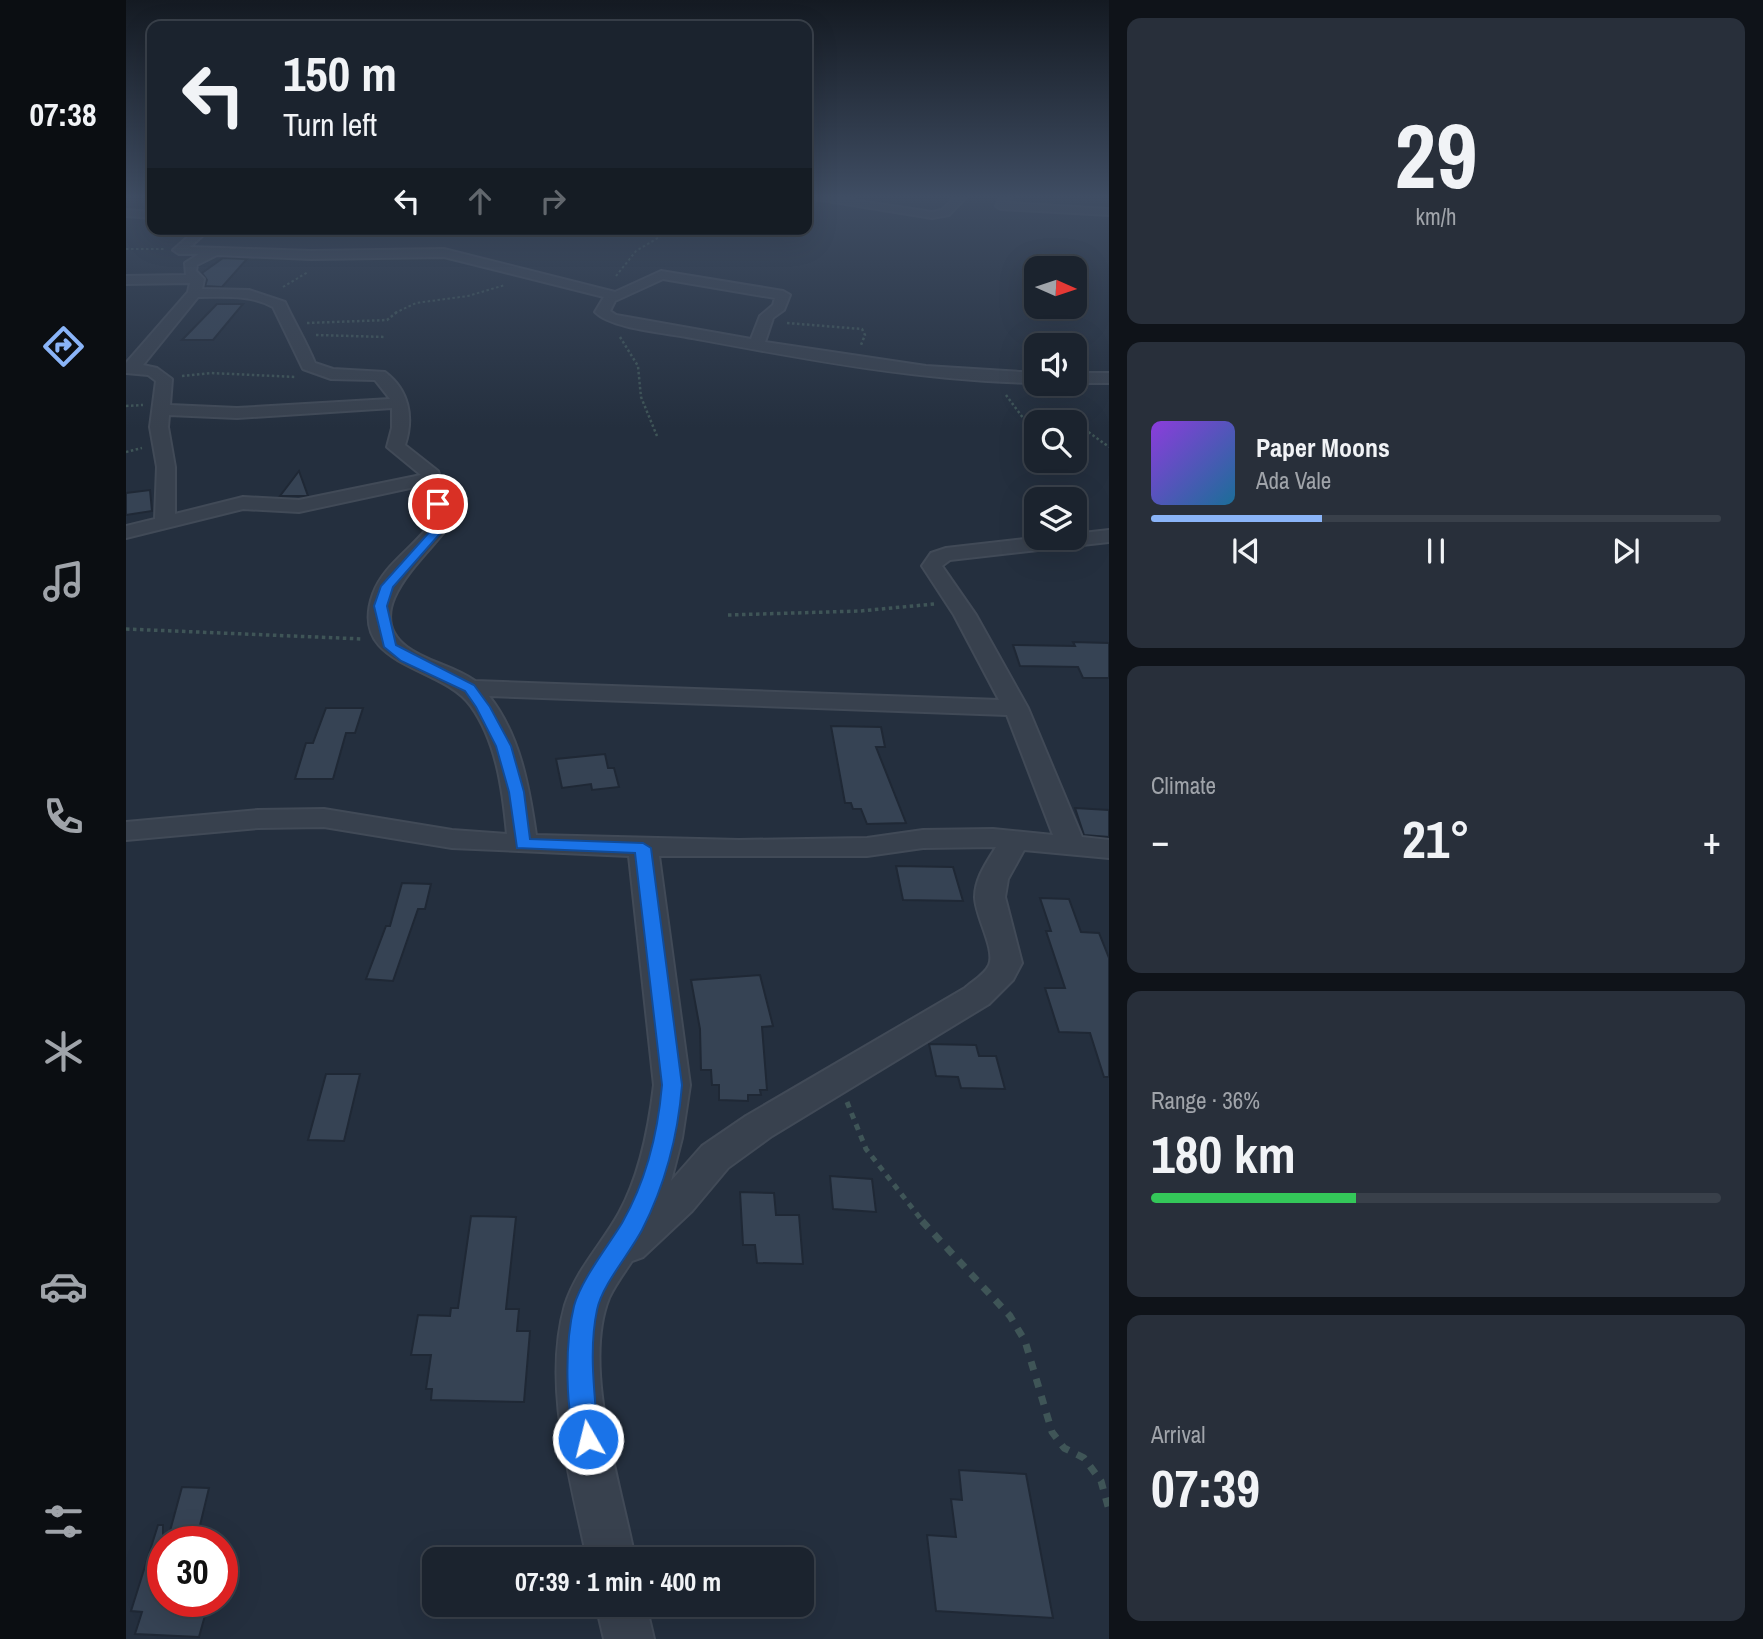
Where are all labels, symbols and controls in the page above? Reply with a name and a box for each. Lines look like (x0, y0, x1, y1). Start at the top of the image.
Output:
text: 150 m (283, 40, 397, 106)
icon: left (168, 49, 259, 140)
text: 07:38 (29, 93, 97, 136)
text: 29 (1395, 94, 1478, 216)
text: Turn left (283, 103, 377, 146)
icon: left (388, 182, 426, 220)
icon: ahead (461, 182, 499, 220)
icon: right (534, 182, 572, 220)
text: km/h (1416, 201, 1456, 232)
north arrow (1024, 256, 1087, 318)
map controls (1024, 256, 1087, 550)
icon: directions (39, 322, 88, 371)
button: sound (1024, 333, 1087, 396)
button: search (1024, 410, 1087, 473)
text: Paper Moons (1256, 430, 1390, 465)
text: Ada Vale (1256, 465, 1331, 496)
pin (408, 474, 468, 534)
icon: arrive (419, 485, 457, 523)
button: layers (1024, 487, 1087, 550)
icon: previous (1227, 532, 1265, 570)
icon: pause (1417, 532, 1455, 570)
icon: next (1607, 532, 1645, 570)
icon: music (39, 557, 88, 606)
text: Climate (1151, 770, 1216, 801)
icon: phone (39, 792, 88, 841)
text: 21° (1402, 804, 1470, 874)
text: − (1151, 815, 1169, 866)
text: + (1703, 815, 1721, 866)
icon: climate (39, 1027, 88, 1076)
text: Range · 36% (1151, 1085, 1260, 1116)
text: 180 km (1151, 1119, 1296, 1189)
icon: car (39, 1262, 88, 1311)
position arrow (551, 1402, 625, 1476)
text: Arrival (1151, 1419, 1206, 1450)
text: 07:39 (1151, 1453, 1260, 1523)
icon: filters (39, 1497, 88, 1546)
speed limit sign: 30 (147, 1526, 238, 1617)
text: 07:39 · 1 min · 400 m (515, 1564, 721, 1599)

